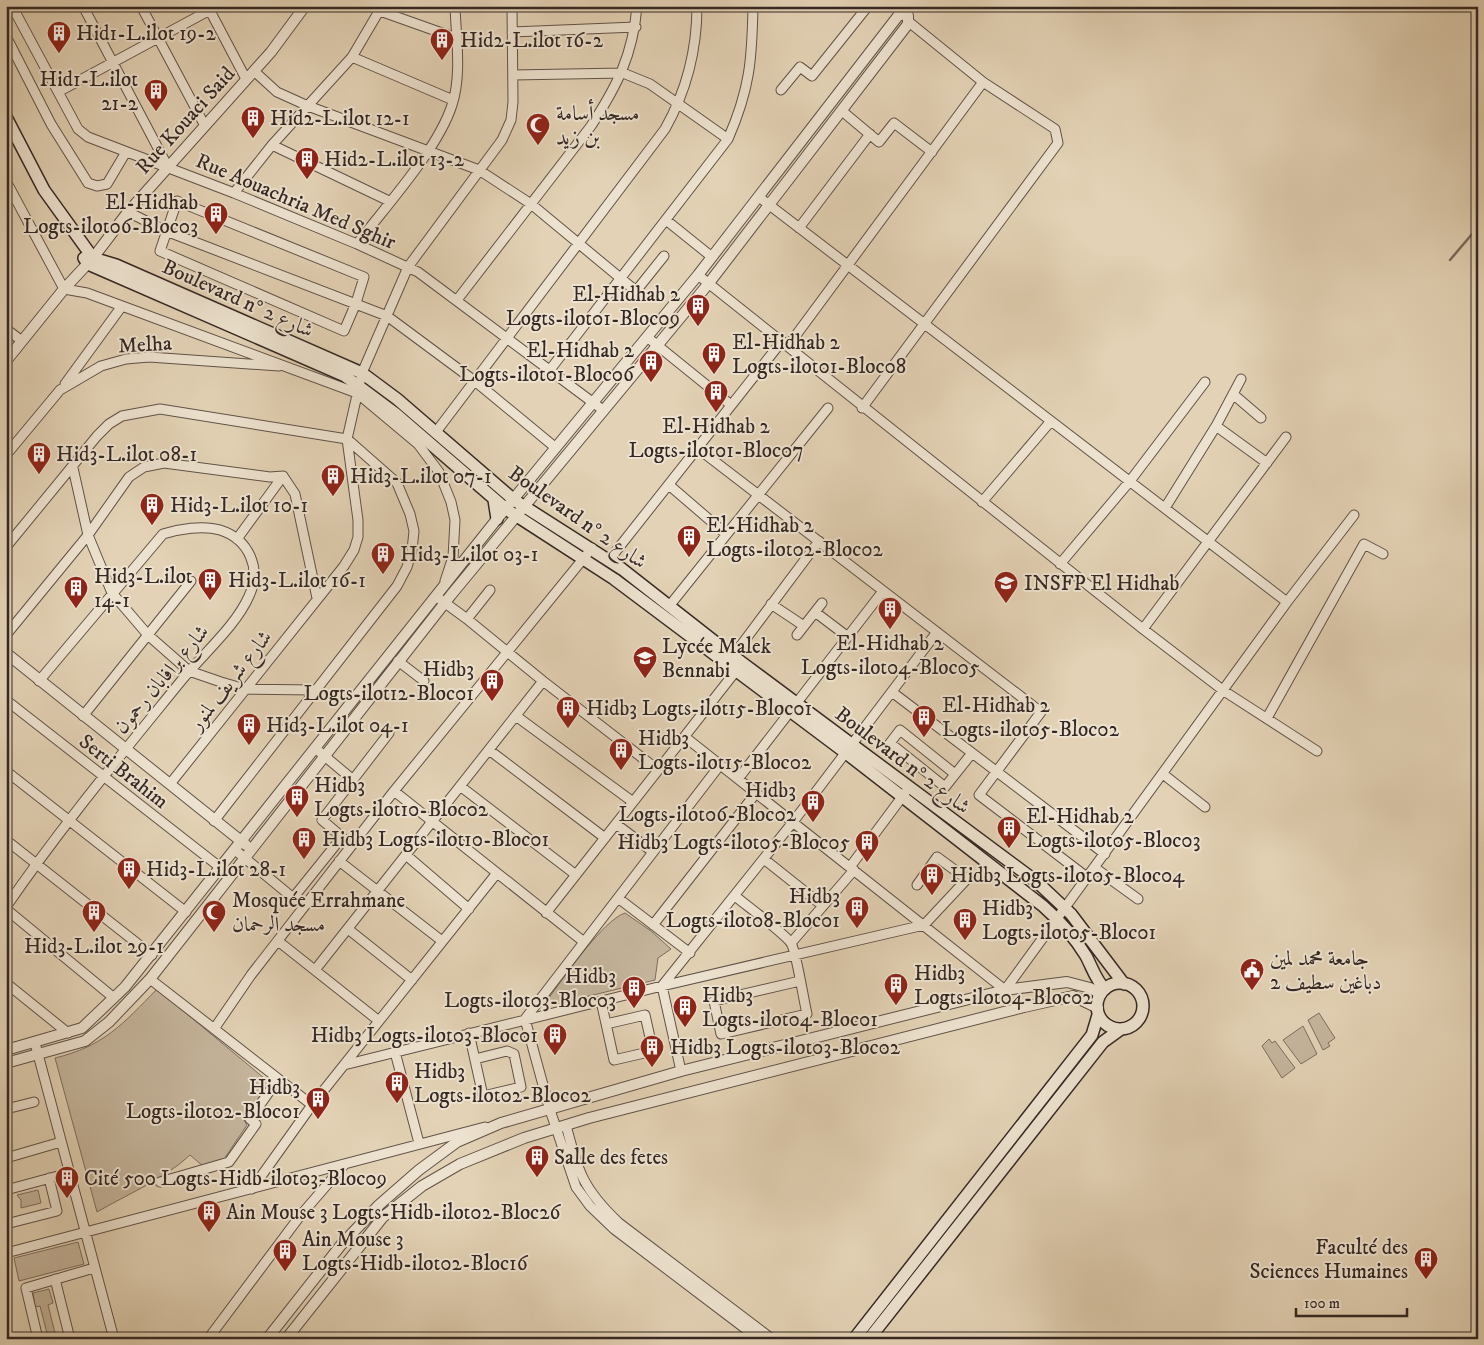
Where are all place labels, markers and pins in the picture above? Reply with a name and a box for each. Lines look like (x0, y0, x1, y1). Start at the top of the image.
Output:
building icon: Hid1-L.ilot 19-2 (46, 20, 72, 54)
place label: Hid1-L.ilot 19-2 (76, 21, 217, 47)
building icon: Hid2-L.ilot 16-2 (429, 27, 455, 61)
place label: Hid2-L.ilot 16-2 (460, 28, 604, 54)
place label: Hid1-L.ilot 21-2 (40, 67, 139, 117)
building icon: Hid1-L.ilot 21-2 (143, 78, 169, 112)
place label: مسجد أسامة بن زيد (556, 98, 639, 151)
building icon: Hid2-L.ilot 12-1 (240, 105, 266, 139)
place label: Hid2-L.ilot 12-1 (270, 106, 410, 132)
mosque icon: مسجد أسامة بن زيد (525, 112, 551, 146)
building icon: Hid2-L.ilot 13-2 (294, 146, 320, 180)
place label: Hid2-L.ilot 13-2 (324, 147, 465, 173)
place label: El-Hidhab Logts-ilot06-Bloc03 (23, 190, 198, 240)
building icon: El-Hidhab Logts-ilot06-Bloc03 (203, 201, 229, 235)
place label: El-Hidhab 2 Logts-ilot01-Bloc09 (506, 282, 681, 332)
building icon: El-Hidhab 2 Logts-ilot01-Bloc09 (685, 293, 711, 327)
place label: El-Hidhab 2 Logts-ilot01-Bloc08 (732, 330, 906, 380)
place label: El-Hidhab 2 Logts-ilot01-Bloc06 (459, 338, 635, 388)
building icon: El-Hidhab 2 Logts-ilot01-Bloc08 (701, 341, 727, 375)
building icon: El-Hidhab 2 Logts-ilot01-Bloc06 (638, 349, 664, 383)
building icon: El-Hidhab 2 Logts-ilot01-Bloc07 (703, 379, 729, 413)
place label: El-Hidhab 2 Logts-ilot01-Bloc07 (629, 414, 803, 464)
building icon: Hid3-L.ilot 08-1 (26, 441, 52, 475)
place label: Hid3-L.ilot 08-1 (56, 442, 197, 468)
building icon: Hid3-L.ilot 07-1 (320, 463, 346, 497)
place label: Hid3-L.ilot 07-1 (350, 464, 492, 490)
building icon: Hid3-L.ilot 10-1 (139, 492, 165, 526)
place label: Hid3-L.ilot 10-1 (170, 493, 308, 519)
place label: El-Hidhab 2 Logts-ilot02-Bloc02 (706, 513, 884, 563)
building icon: El-Hidhab 2 Logts-ilot02-Bloc02 (676, 524, 702, 558)
building icon: Hid3-L.ilot 03-1 (370, 541, 396, 575)
place label: Hid3-L.ilot 03-1 (400, 542, 538, 568)
place label: Hid3-L.ilot 14-1 (94, 564, 193, 614)
building icon: Hid3-L.ilot 16-1 (197, 567, 223, 601)
place label: Hid3-L.ilot 16-1 (228, 568, 366, 594)
school or university icon: INSFP El Hidhab (993, 570, 1019, 604)
place label: INSFP El Hidhab (1024, 571, 1179, 597)
building icon: Hid3-L.ilot 14-1 (63, 575, 89, 609)
building icon: El-Hidhab 2 Logts-ilot04-Bloc05 (877, 596, 903, 630)
place label: El-Hidhab 2 Logts-ilot04-Bloc05 (801, 631, 979, 681)
place label: Lycée Malek Bennabi (662, 634, 772, 684)
school or university icon: Lycée Malek Bennabi (632, 645, 658, 679)
place label: Hidb3 Logts-ilot12-Bloc01 (303, 657, 474, 707)
building icon: Hidb3 Logts-ilot12-Bloc01 (479, 668, 505, 702)
place label: El-Hidhab 2 Logts-ilot05-Bloc02 (942, 693, 1120, 743)
building icon: Hidb3 Logts-ilot15-Bloc01 (555, 695, 581, 729)
place label: Hidb3 Logts-ilot15-Bloc01 (586, 696, 812, 722)
building icon: El-Hidhab 2 Logts-ilot05-Bloc02 (911, 704, 937, 738)
building icon: Hid3-L.ilot 04-1 (236, 712, 262, 746)
place label: Hid3-L.ilot 04-1 (266, 713, 409, 739)
place label: Hidb3 Logts-ilot15-Bloc02 (638, 726, 812, 776)
building icon: Hidb3 Logts-ilot15-Bloc02 (608, 737, 634, 771)
place label: Hidb3 Logts-ilot10-Bloc02 (314, 773, 489, 823)
place label: Hidb3 Logts-ilot06-Bloc02 (619, 778, 797, 828)
building icon: Hidb3 Logts-ilot10-Bloc02 (284, 784, 310, 818)
building icon: Hidb3 Logts-ilot06-Bloc02 (800, 789, 826, 823)
place label: El-Hidhab 2 Logts-ilot05-Bloc03 (1026, 804, 1201, 854)
building icon: El-Hidhab 2 Logts-ilot05-Bloc03 (996, 815, 1022, 849)
building icon: Hidb3 Logts-ilot10-Bloc01 (291, 826, 317, 860)
place label: Hidb3 Logts-ilot10-Bloc01 (322, 827, 549, 853)
building icon: Hidb3 Logts-ilot05-Bloc05 (854, 829, 880, 863)
place label: Hidb3 Logts-ilot05-Bloc05 (617, 830, 850, 856)
building icon: Hid3-L.ilot 28-1 (116, 856, 142, 890)
place label: Hid3-L.ilot 28-1 (146, 857, 286, 883)
building icon: Hidb3 Logts-ilot05-Bloc04 (919, 862, 945, 896)
place label: Hidb3 Logts-ilot05-Bloc04 (950, 863, 1185, 889)
place label: Hidb3 Logts-ilot08-Bloc01 (666, 884, 840, 934)
place label: Mosquée Errahmane مسجد الرحمان (232, 888, 406, 938)
building icon: Hidb3 Logts-ilot08-Bloc01 (844, 895, 870, 929)
place label: Hidb3 Logts-ilot05-Bloc01 (982, 896, 1156, 946)
building icon: Hid3-L.ilot 29-1 (81, 899, 107, 933)
mosque icon: Mosquée Errahmane مسجد الرحمان (201, 899, 227, 933)
building icon: Hidb3 Logts-ilot05-Bloc01 (952, 907, 978, 941)
place label: Hid3-L.ilot 29-1 (24, 934, 164, 960)
place label: جامعة محمد لمين دباغين سطيف 2 (1270, 946, 1381, 996)
public building icon: جامعة محمد لمين دباغين سطيف 2 (1239, 957, 1265, 991)
place label: Hidb3 Logts-ilot04-Bloc02 (914, 961, 1093, 1011)
place label: Hidb3 Logts-ilot03-Bloc03 (444, 964, 616, 1014)
building icon: Hidb3 Logts-ilot04-Bloc02 (883, 972, 909, 1006)
building icon: Hidb3 Logts-ilot03-Bloc03 (621, 975, 647, 1009)
place label: Hidb3 Logts-ilot04-Bloc01 (702, 983, 878, 1033)
building icon: Hidb3 Logts-ilot04-Bloc01 (672, 994, 698, 1028)
building icon: Hidb3 Logts-ilot03-Bloc01 (542, 1022, 568, 1056)
place label: Hidb3 Logts-ilot03-Bloc01 (311, 1023, 538, 1049)
building icon: Hidb3 Logts-ilot03-Bloc02 (639, 1034, 665, 1068)
place label: Hidb3 Logts-ilot03-Bloc02 (670, 1035, 901, 1061)
place label: Hidb3 Logts-ilot02-Bloc02 (414, 1059, 592, 1109)
building icon: Hidb3 Logts-ilot02-Bloc02 (384, 1070, 410, 1104)
place label: Hidb3 Logts-ilot02-Bloc01 (126, 1075, 300, 1125)
building icon: Hidb3 Logts-ilot02-Bloc01 (305, 1086, 331, 1120)
building icon: Salle des fetes (524, 1144, 550, 1178)
place label: Salle des fetes (554, 1145, 668, 1171)
building icon: Cité 500 Logts-Hidb-ilot03-Bloc09 (54, 1165, 80, 1199)
place label: Cité 500 Logts-Hidb-ilot03-Bloc09 (84, 1166, 387, 1192)
building icon: Ain Mouse 3 Logts-Hidb-ilot02-Bloc26 (196, 1199, 222, 1233)
place label: Ain Mouse 3 Logts-Hidb-ilot02-Bloc26 (226, 1200, 561, 1226)
place label: Ain Mouse 3 Logts-Hidb-ilot02-Bloc16 (302, 1227, 529, 1277)
place label: Faculté des Sciences Humaines (1250, 1235, 1408, 1285)
building icon: Ain Mouse 3 Logts-Hidb-ilot02-Bloc16 (272, 1238, 298, 1272)
building icon: Faculté des Sciences Humaines (1413, 1246, 1439, 1280)

